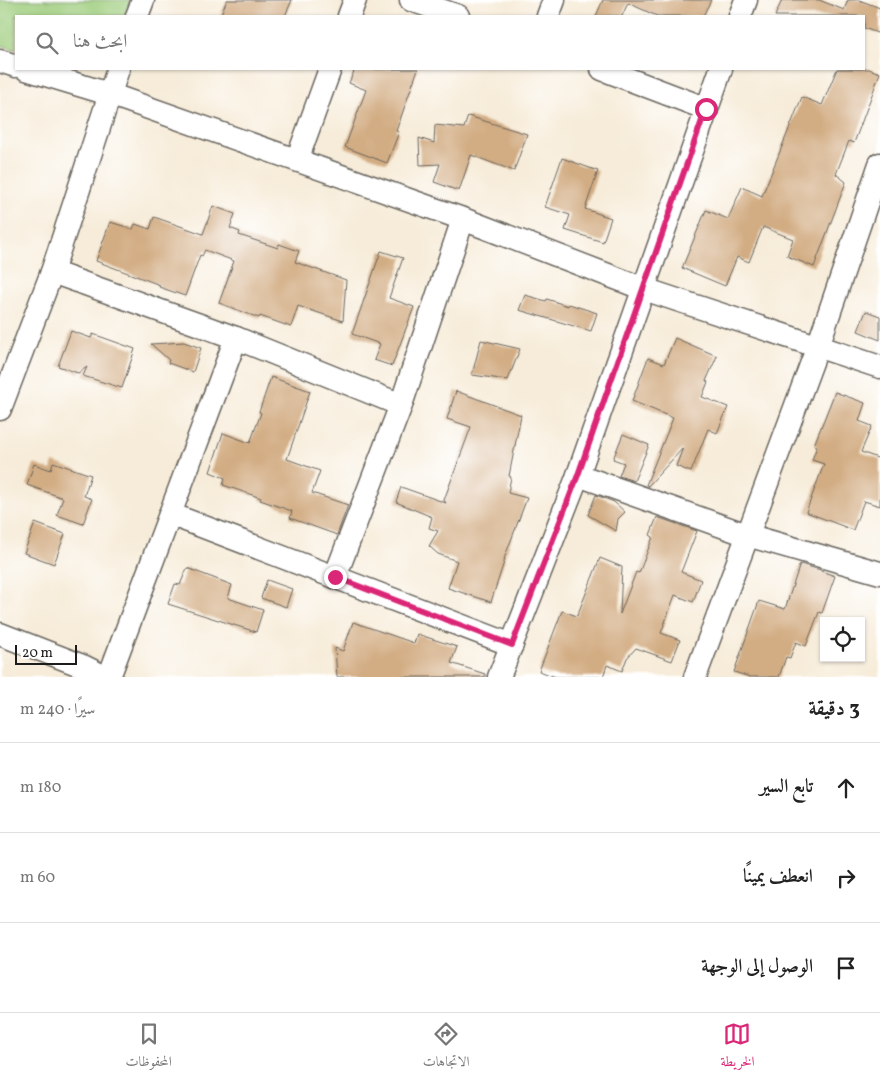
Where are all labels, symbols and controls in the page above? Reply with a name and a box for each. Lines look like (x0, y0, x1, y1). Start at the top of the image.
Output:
search box (15, 15, 865, 70)
icon: search (33, 29, 61, 57)
text: ابحث هنا (73, 29, 127, 55)
route start (695, 98, 718, 121)
route end (324, 566, 347, 589)
map controls (820, 617, 865, 662)
button: locate (820, 617, 865, 662)
scale bar (15, 642, 78, 665)
text: 20 m (22, 644, 53, 663)
text: 3 دقيقة (808, 695, 860, 724)
text: سيرًا · 240 m (20, 699, 95, 721)
text: تابع السير (760, 774, 813, 800)
icon: ahead (832, 774, 860, 802)
text: 180 m (20, 777, 61, 799)
text: انعطف يمينًا (743, 864, 813, 890)
icon: right (832, 864, 860, 892)
text: 60 m (20, 867, 55, 889)
text: الوصول إلى الوجهة (701, 954, 813, 980)
icon: arrive (832, 954, 860, 982)
tab: المحفوظات (126, 1020, 172, 1075)
tab: الاتجاهات (423, 1020, 469, 1075)
tab: الخريطة (720, 1020, 755, 1075)

